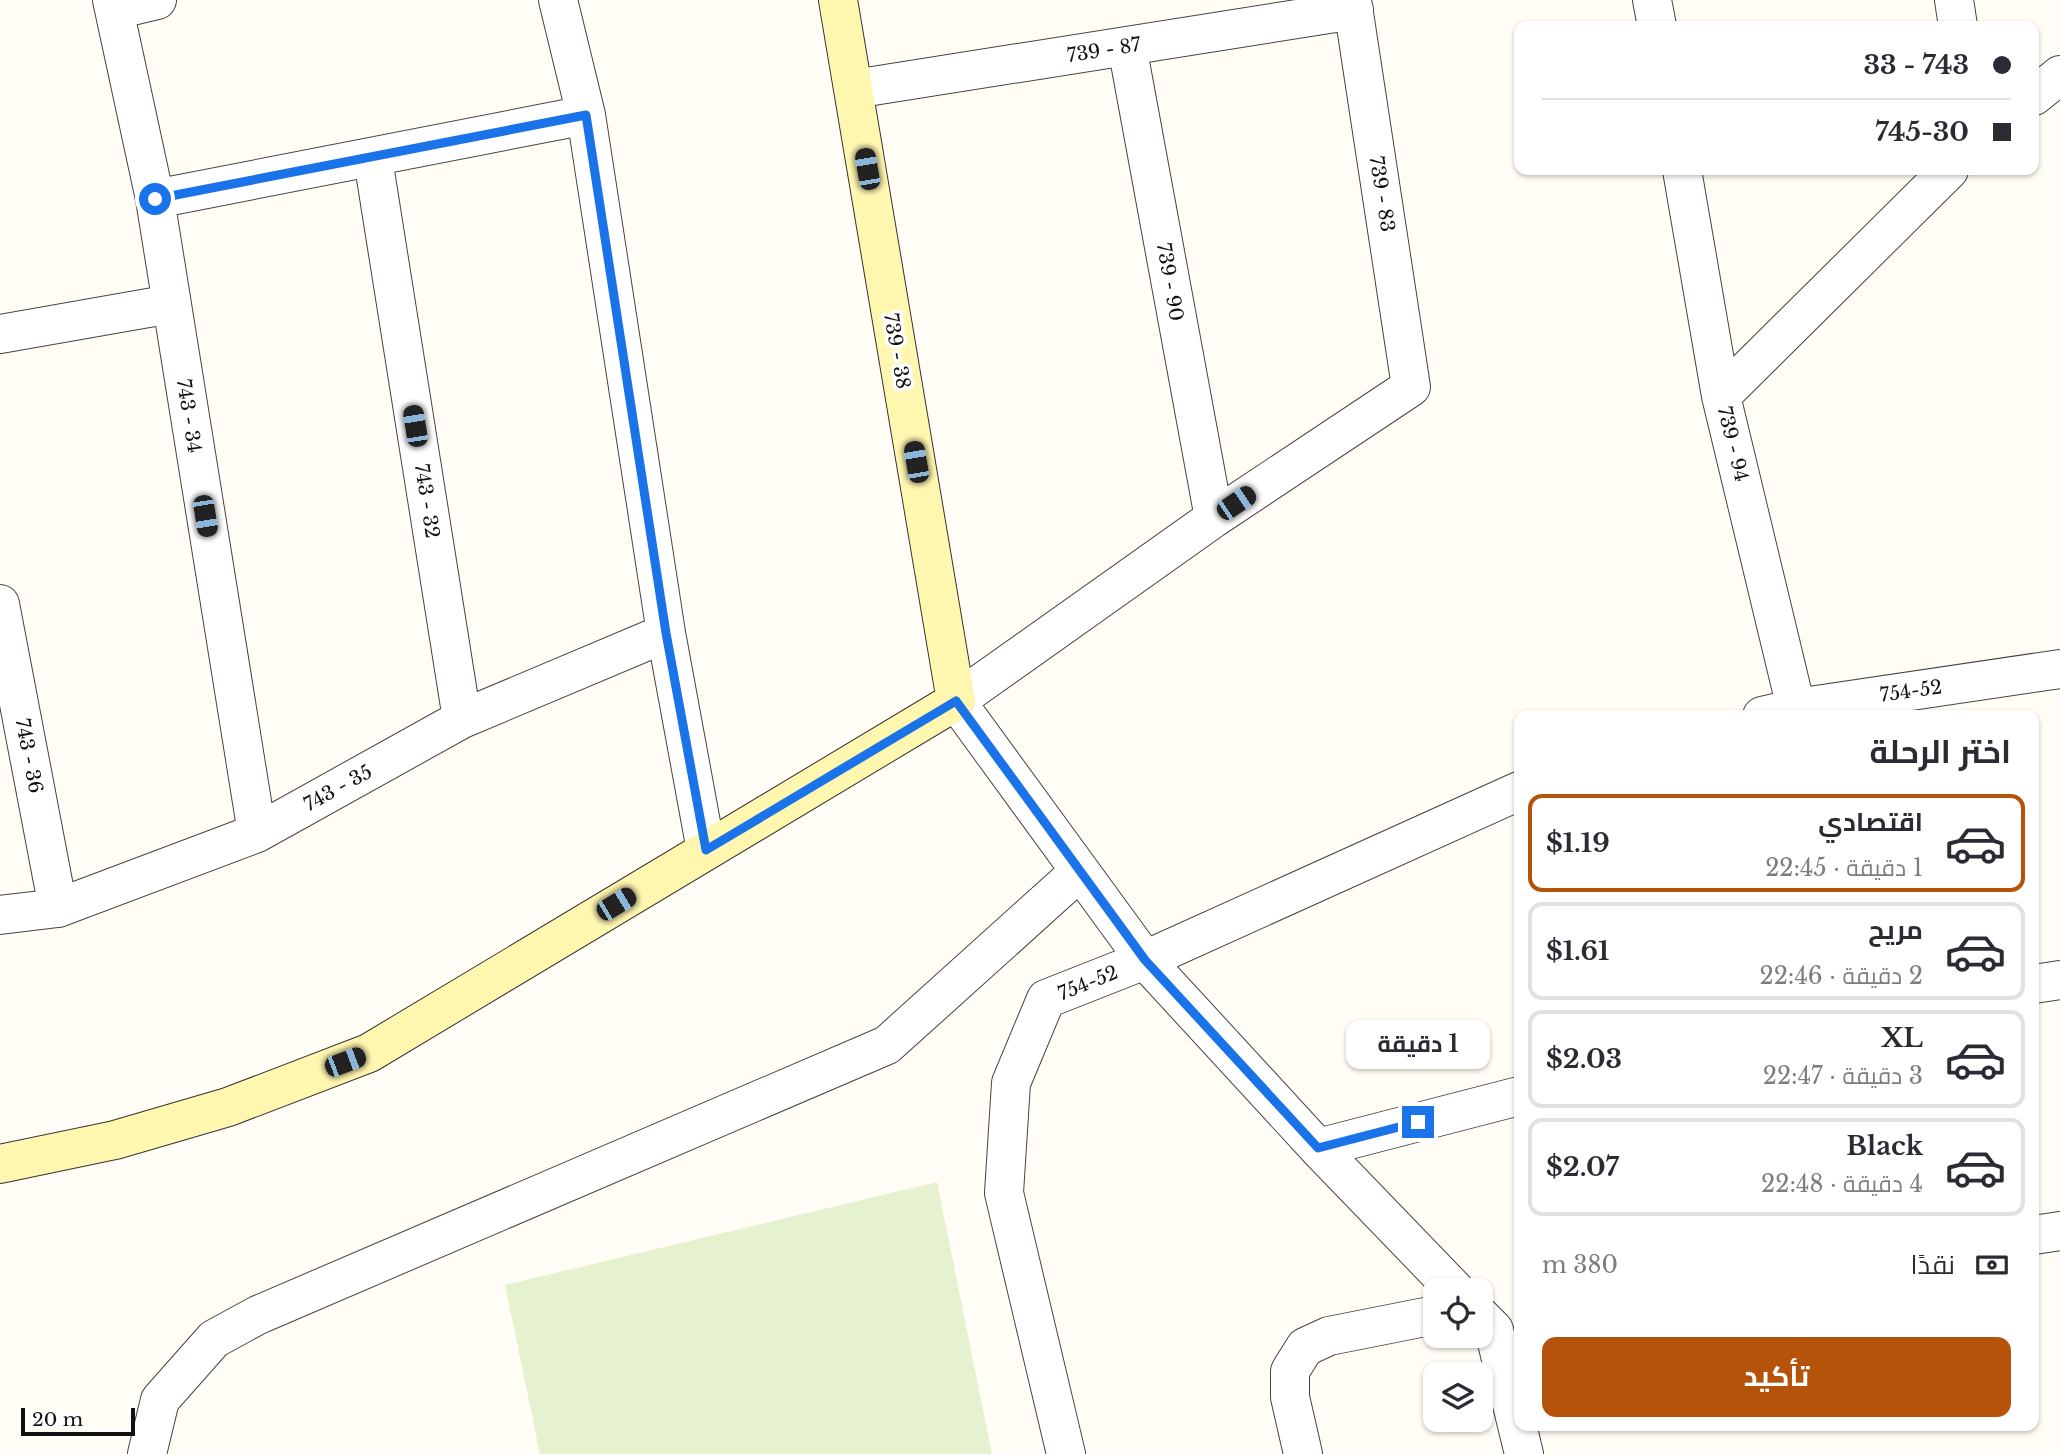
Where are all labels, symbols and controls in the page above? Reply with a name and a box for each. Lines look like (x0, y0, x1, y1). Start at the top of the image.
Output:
street label: 739 - 87 (1066, 33, 1143, 67)
text: 743 - 33 (1863, 49, 1969, 81)
text: 745-30 (1875, 116, 1969, 148)
car (854, 146, 881, 192)
street label: 739 - 83 (1365, 154, 1399, 234)
route start (139, 183, 171, 215)
street label: 739 - 90 (1152, 241, 1188, 323)
street label: 739 - 38 (879, 311, 915, 391)
street label: 743 - 34 (172, 377, 206, 455)
car (402, 404, 429, 448)
street label: 739 - 94 (1713, 404, 1753, 484)
car (903, 439, 930, 485)
street label: 743 - 32 (410, 462, 444, 540)
car (1213, 483, 1260, 523)
car (192, 494, 219, 538)
street label: 754-52 (1878, 675, 1944, 707)
street label: 743 - 36 (10, 717, 48, 795)
text: اختر الرحلة (1869, 732, 2011, 772)
street label: 743 - 35 (300, 760, 376, 816)
text: اقتصادي (1818, 806, 1923, 838)
icon: car (1944, 812, 2007, 875)
text: $1.19 (1546, 827, 1610, 859)
text: 1 دقيقة · 22:45 (1765, 854, 1923, 882)
car (593, 884, 640, 924)
text: مريح (1868, 914, 1923, 946)
icon: car (1944, 920, 2007, 983)
text: $1.61 (1546, 935, 1609, 967)
street label: 754-52 (1055, 961, 1121, 1005)
text: 2 دقيقة · 22:46 (1760, 962, 1923, 990)
callout: 1 دقيقة (1346, 1020, 1490, 1070)
text: XL (1881, 1022, 1923, 1054)
icon: car (1944, 1028, 2007, 1091)
text: 1 دقيقة (1377, 1030, 1459, 1058)
text: $2.03 (1546, 1043, 1622, 1075)
car (322, 1045, 369, 1079)
text: 3 دقيقة · 22:47 (1763, 1062, 1923, 1090)
route end (1402, 1106, 1434, 1138)
text: Black (1846, 1130, 1923, 1162)
icon: car (1944, 1136, 2007, 1199)
text: $2.07 (1546, 1151, 1619, 1183)
text: 4 دقيقة · 22:48 (1761, 1170, 1923, 1198)
icon: cash (1973, 1246, 2011, 1284)
text: نقدًا (1911, 1249, 1955, 1281)
text: 380 m (1542, 1251, 1618, 1279)
map controls (1423, 1278, 1493, 1432)
button: locate (1423, 1278, 1493, 1348)
button: تأكيد (1542, 1337, 2011, 1417)
button: layers (1423, 1362, 1493, 1432)
scale bar (21, 1405, 135, 1437)
text: 20 m (32, 1408, 83, 1431)

